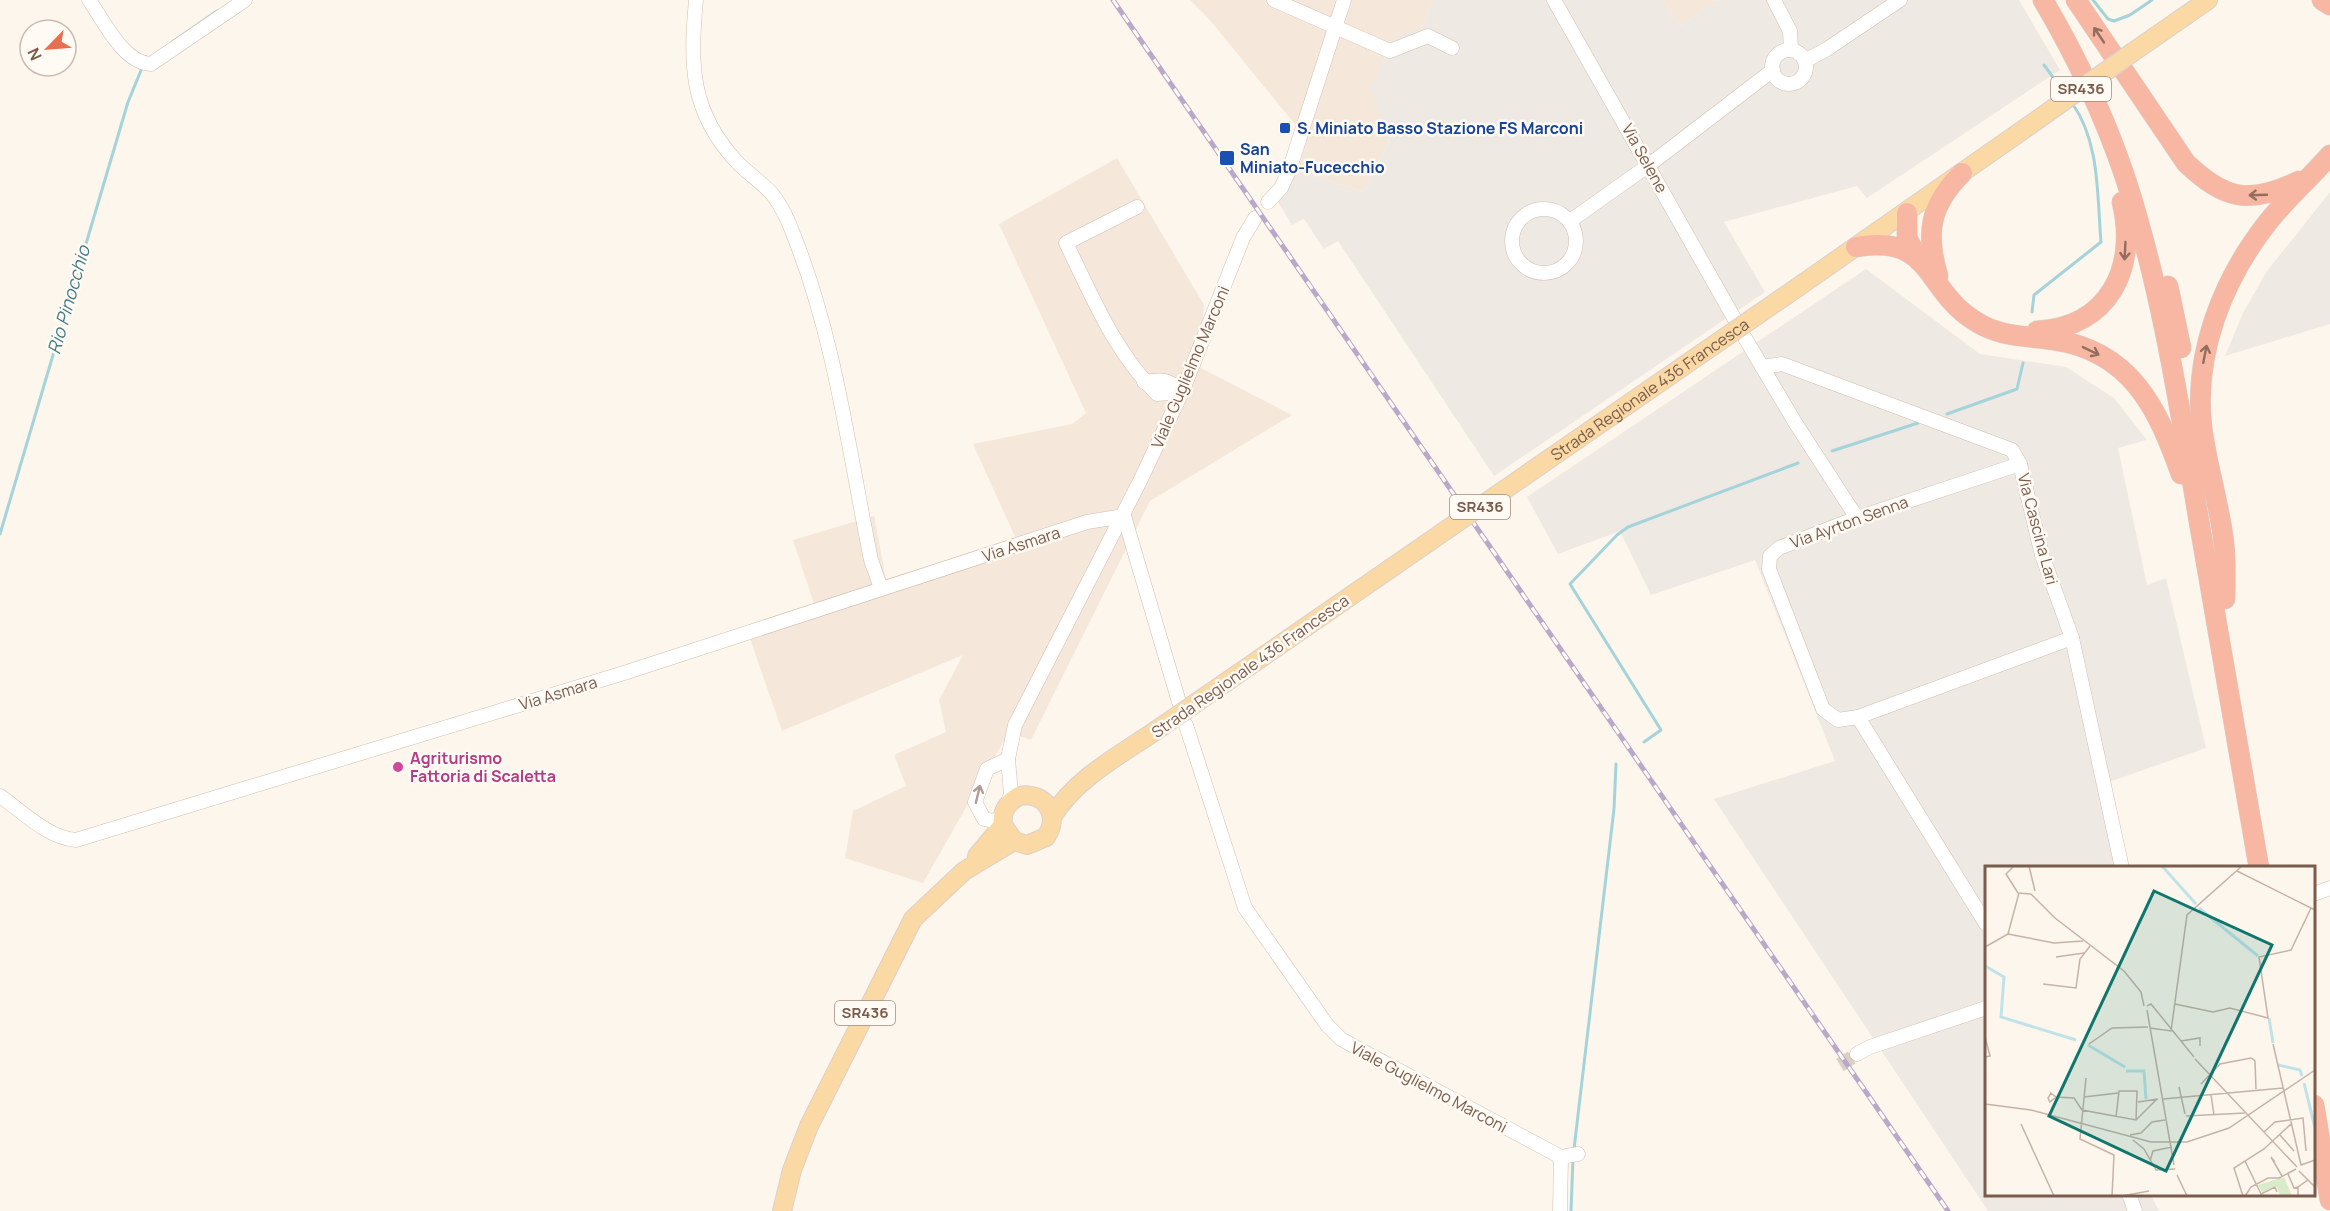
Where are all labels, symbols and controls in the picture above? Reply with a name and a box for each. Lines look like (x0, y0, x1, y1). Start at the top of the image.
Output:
north arrow (18, 18, 78, 78)
one-way arrow (2093, 27, 2105, 44)
text: N (22, 44, 47, 64)
road number: SR436 (2051, 77, 2111, 101)
place label: S. Miniato Basso Stazione FS Marconi (1297, 117, 1583, 139)
street label: Via Selene (1617, 119, 1673, 197)
marker: S. Miniato Basso Stazione FS Marconi (1278, 121, 1292, 135)
place label: San Miniato-Fucecchio (1240, 138, 1385, 178)
marker: San Miniato-Fucecchio (1218, 149, 1236, 167)
one-way arrow (2249, 189, 2269, 200)
one-way arrow (2119, 240, 2130, 260)
water label: Rio Pinocchio (41, 242, 95, 357)
street label: Viale Guglielmo Marconi (1146, 282, 1234, 452)
street label: Strada Regionale 436 Francesca (1546, 313, 1753, 466)
one-way arrow (2200, 345, 2211, 364)
one-way arrow (2082, 346, 2100, 357)
street label: Via Cascina Lari (2013, 471, 2063, 587)
street label: Via Ayrton Senna (1787, 490, 1911, 554)
road number: SR436 (1450, 495, 1510, 519)
street label: Via Asmara (979, 521, 1063, 567)
street label: Strada Regionale 436 Francesca (1147, 589, 1353, 743)
street label: Via Asmara (516, 671, 600, 715)
place label: Agriturismo Fattoria di Scaletta (410, 747, 556, 787)
marker: Agriturismo Fattoria di Scaletta (391, 760, 405, 774)
one-way arrow (973, 784, 984, 803)
inset map (1985, 866, 2315, 1196)
road number: SR436 (835, 1001, 895, 1025)
street label: Viale Guglielmo Marconi (1347, 1036, 1511, 1138)

